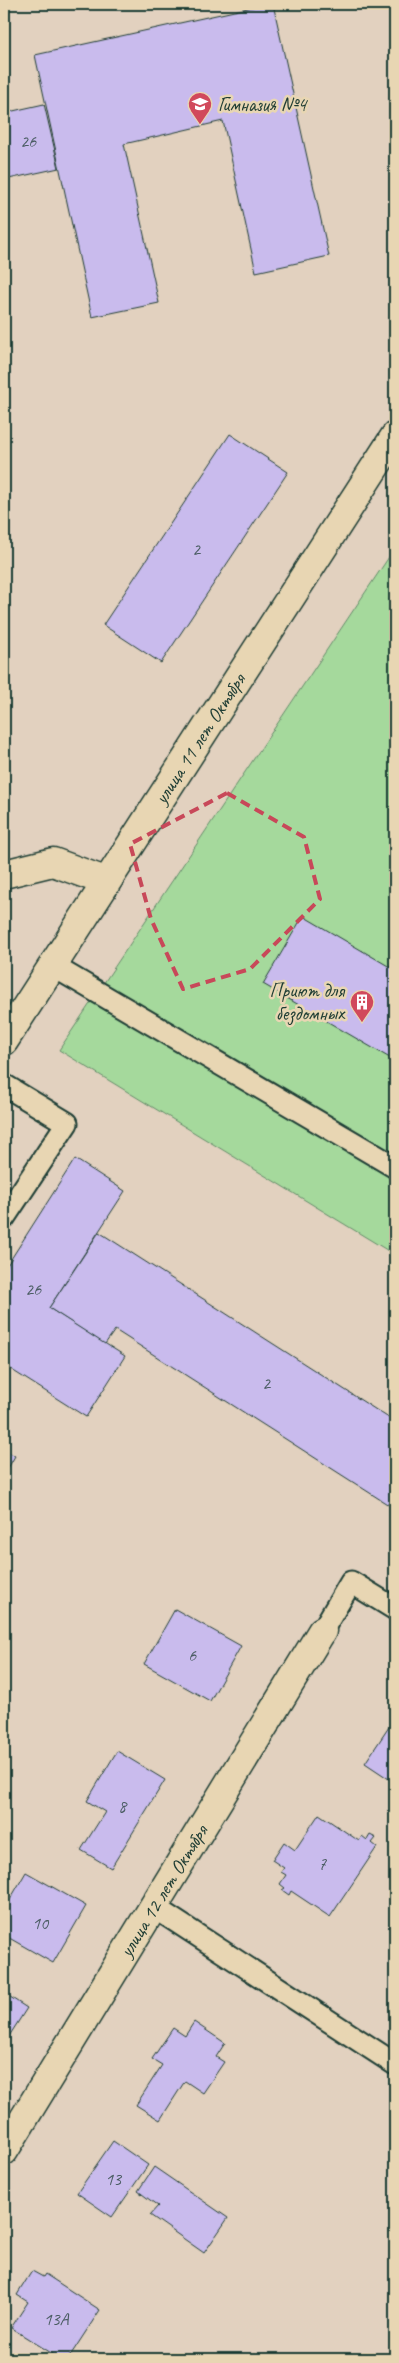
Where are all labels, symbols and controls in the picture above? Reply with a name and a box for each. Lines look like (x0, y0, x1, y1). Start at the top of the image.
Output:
school or university icon: Гимназия №4 (187, 91, 213, 125)
place label: Гимназия №4 (218, 92, 308, 117)
house number: 26 (20, 130, 37, 152)
house number: 2 (192, 538, 202, 560)
street label: улица 11 лет Октября (148, 667, 252, 810)
place label: Приют для бездомных (270, 978, 346, 1026)
building icon: Приют для бездомных (349, 989, 375, 1023)
house number: 26 (25, 1278, 42, 1300)
house number: 2 (262, 1372, 272, 1394)
house number: 6 (188, 1644, 197, 1666)
house number: 8 (118, 1795, 128, 1817)
street label: улица 12 лет Октября (113, 1819, 215, 1963)
house number: 7 (318, 1853, 327, 1875)
house number: 10 (32, 1912, 50, 1934)
house number: 13 (105, 2168, 123, 2190)
house number: 13А (43, 2308, 70, 2330)

